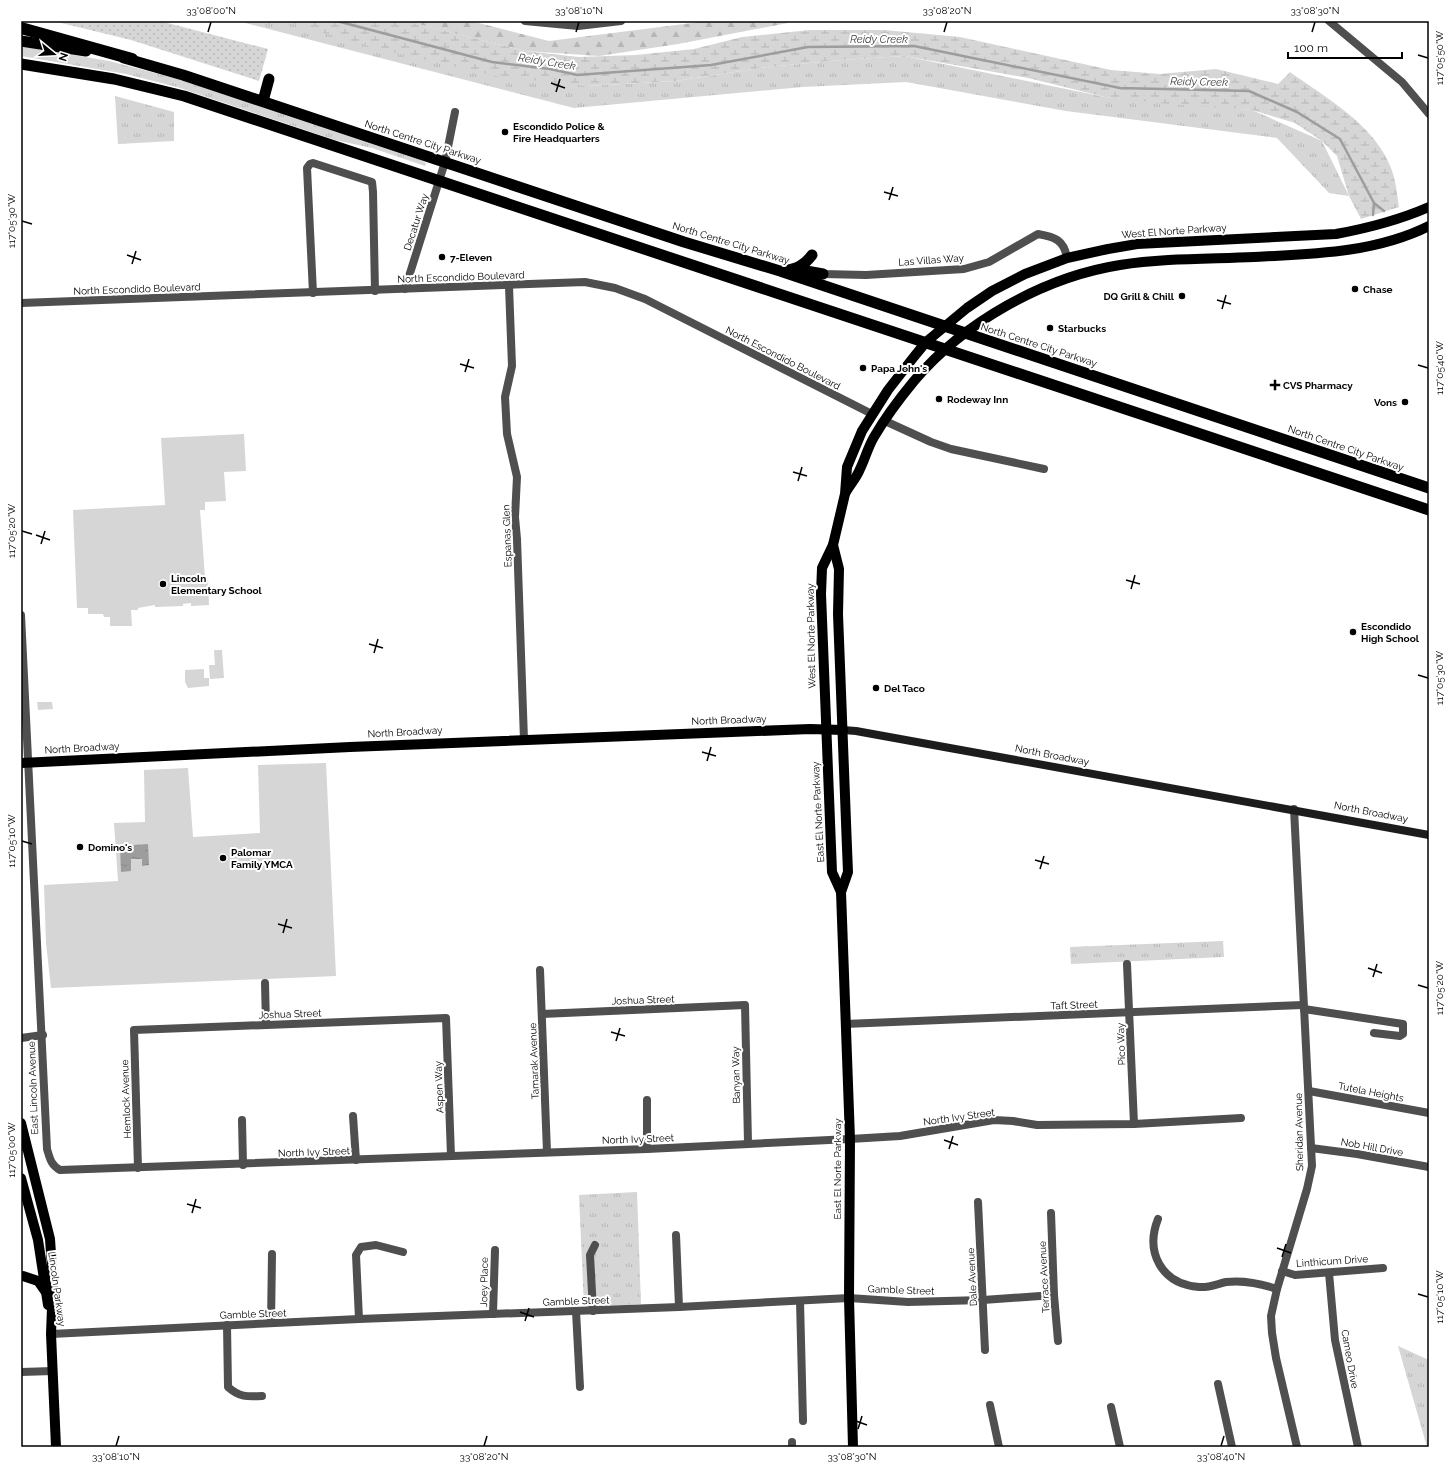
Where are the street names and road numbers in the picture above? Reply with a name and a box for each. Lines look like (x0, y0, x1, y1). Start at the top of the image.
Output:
street label: North Centre City Parkway (363, 118, 483, 166)
street label: Decatur Way (402, 192, 431, 252)
street label: North Centre City Parkway (671, 220, 791, 266)
street label: West El Norte Parkway (1121, 222, 1228, 240)
street label: Las Villas Way (898, 252, 965, 268)
street label: North Escondido Boulevard (397, 269, 525, 285)
street label: North Escondido Boulevard (73, 281, 201, 297)
street label: North Centre City Parkway (979, 321, 1099, 369)
street label: North Escondido Boulevard (724, 324, 842, 392)
street label: North Centre City Parkway (1287, 423, 1406, 473)
street label: Espanas Glen (500, 504, 514, 568)
street label: West El Norte Parkway (805, 583, 817, 689)
street label: North Broadway (691, 713, 767, 727)
street label: North Broadway (367, 725, 443, 739)
street label: North Broadway (44, 741, 120, 755)
street label: North Broadway (1014, 742, 1091, 768)
street label: East El Norte Parkway (810, 761, 826, 863)
street label: North Broadway (1333, 799, 1410, 825)
street label: Joshua Street (611, 993, 675, 1007)
street label: Taft Street (1050, 999, 1099, 1011)
street label: Joshua Street (258, 1007, 322, 1021)
street label: Tamarak Avenue (527, 1022, 541, 1100)
street label: Pico Way (1115, 1022, 1127, 1065)
street label: East Lincoln Avenue (26, 1041, 40, 1135)
street label: Banyan Way (730, 1046, 742, 1104)
street label: Hemlock Avenue (119, 1059, 133, 1139)
street label: Aspen Way (433, 1060, 445, 1113)
street label: Tutela Heights (1337, 1080, 1405, 1104)
street label: Sheridan Avenue (1293, 1093, 1305, 1171)
street label: North Ivy Street (923, 1106, 996, 1127)
street label: East El Norte Parkway (832, 1118, 843, 1220)
street label: North Ivy Street (602, 1132, 675, 1146)
street label: Nob Hill Drive (1340, 1136, 1404, 1158)
street label: North Ivy Street (278, 1145, 351, 1159)
street label: Terrace Avenue (1037, 1241, 1051, 1313)
street label: Dale Avenue (965, 1247, 979, 1306)
street label: Lincoln Parkway (46, 1251, 68, 1328)
street label: Linthicum Drive (1296, 1253, 1369, 1269)
street label: Joey Place (478, 1257, 490, 1307)
street label: Gamble Street (867, 1283, 935, 1297)
street label: Gamble Street (542, 1294, 610, 1308)
street label: Gamble Street (219, 1307, 287, 1321)
street label: Cameo Drive (1339, 1329, 1361, 1389)

